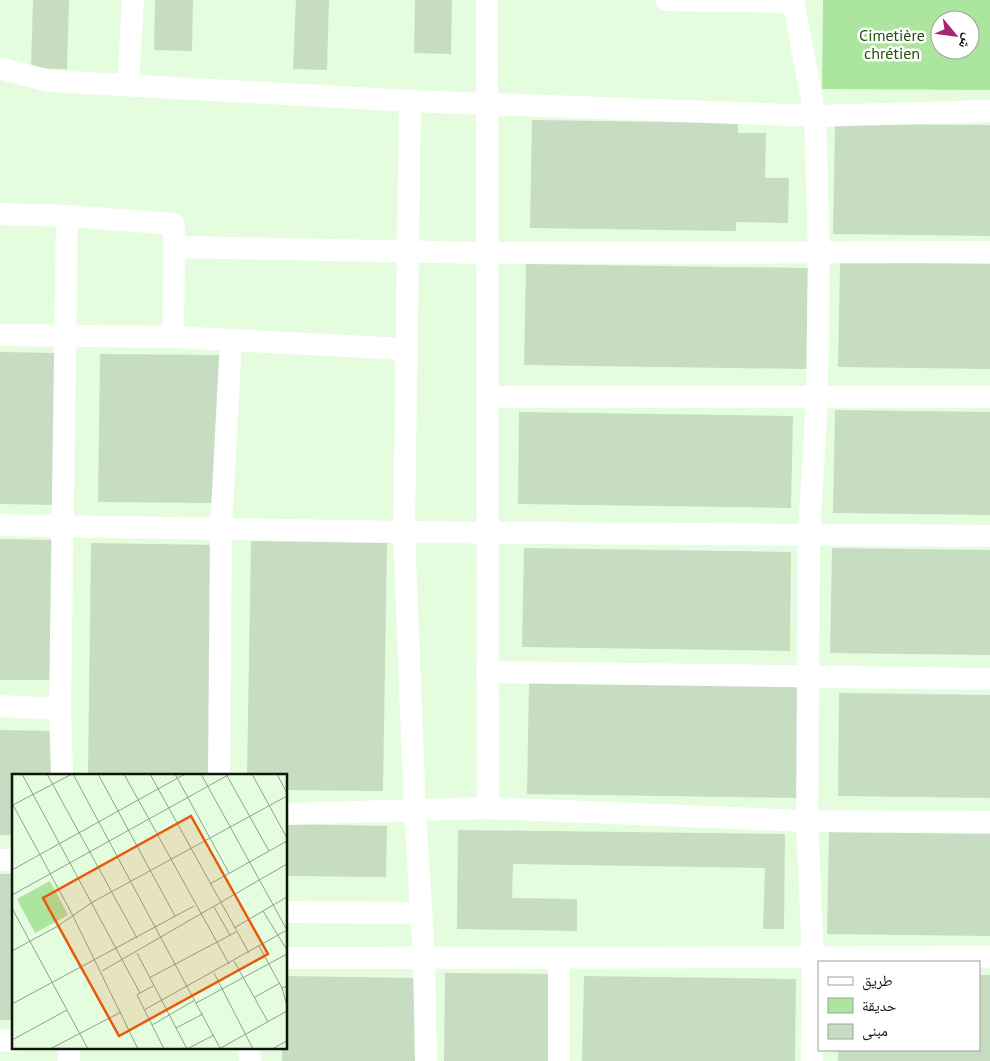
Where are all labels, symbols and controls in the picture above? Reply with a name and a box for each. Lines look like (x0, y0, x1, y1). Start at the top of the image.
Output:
north arrow (930, 10, 980, 60)
park label: Cimetière chrétien (859, 25, 925, 63)
text: ش (955, 30, 978, 52)
inset map (12, 774, 288, 1048)
legend (818, 961, 980, 1051)
text: طريق (862, 971, 893, 991)
text: حديقة (862, 996, 897, 1015)
text: مبنى (862, 1021, 888, 1041)

